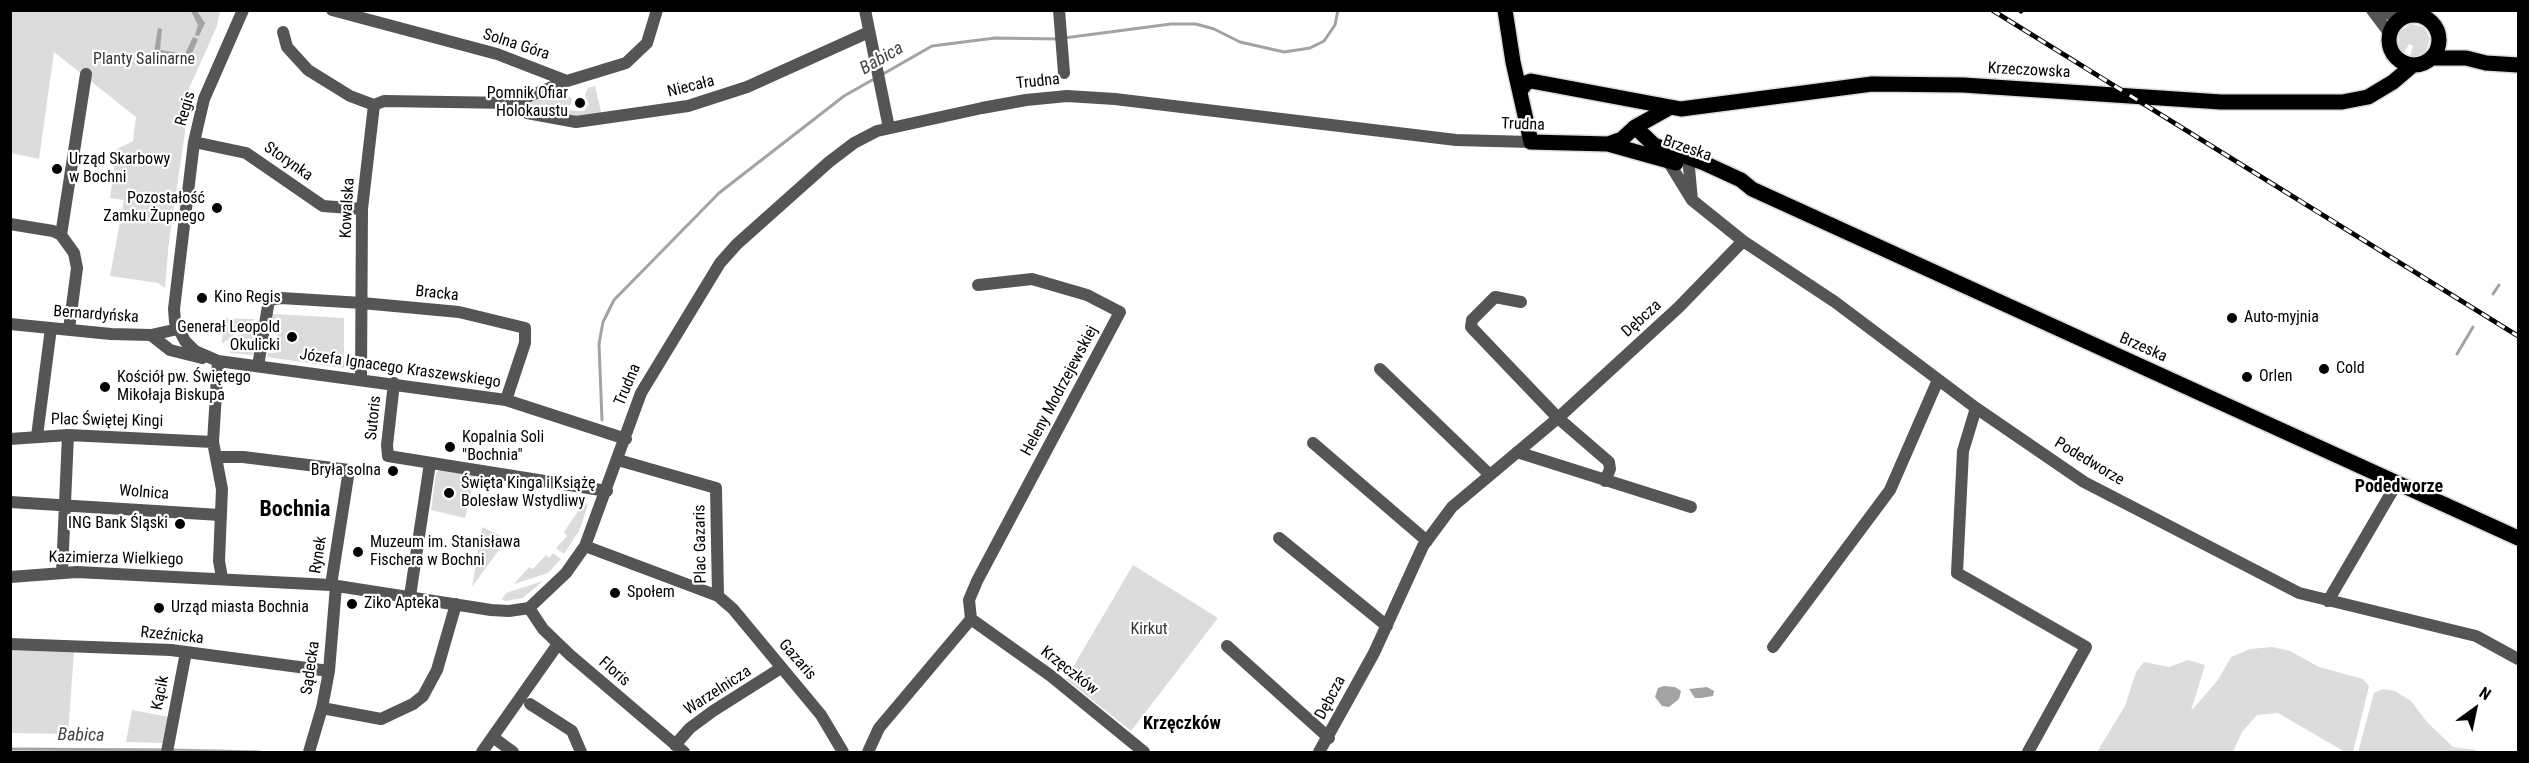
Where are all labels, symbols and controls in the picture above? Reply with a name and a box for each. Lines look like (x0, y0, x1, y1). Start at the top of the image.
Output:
street label: Solna Góra (480, 25, 552, 65)
water label: Babica (856, 38, 908, 80)
park label: Planty Salinarne (93, 50, 195, 70)
street label: Krzeczowska (1987, 59, 2071, 83)
street label: Trudna (1015, 70, 1061, 94)
street label: Niecała (665, 72, 717, 102)
place label: Pomnik Ofiar Holokaustu (487, 84, 568, 122)
street label: Regis (172, 90, 200, 128)
marker: Pomnik Ofiar Holokaustu (573, 96, 587, 110)
street label: Trudna (1501, 115, 1545, 135)
street label: Brzeska (1660, 132, 1714, 166)
street label: Storynka (260, 138, 316, 186)
place label: Urząd Skarbowy w Bochni (69, 150, 170, 188)
marker: Urząd Skarbowy w Bochni (50, 162, 64, 176)
street label: Kowalska (337, 177, 359, 239)
place label: Pozostałość Zamku Żupnego (103, 189, 205, 227)
marker: Pozostałość Zamku Żupnego (210, 201, 224, 215)
street label: Bracka (415, 282, 459, 306)
place label: Kino Regis (214, 288, 281, 308)
marker: Kino Regis (195, 291, 209, 305)
street label: Dębcza (1618, 296, 1666, 342)
street label: Bernardyńska (53, 302, 139, 328)
place label: Auto-myjnia (2244, 308, 2319, 328)
marker: Auto-myjnia (2225, 311, 2239, 325)
place label: Generał Leopold Okulicki (177, 318, 280, 356)
street label: Heleny Modrzejewskiej (1018, 323, 1102, 459)
street label: Brzeska (2116, 329, 2170, 367)
marker: Generał Leopold Okulicki (285, 330, 299, 344)
street label: Józefa Ignacego Kraszewskiego (298, 345, 502, 393)
place label: Cold (2336, 359, 2365, 379)
street label: Trudna (611, 361, 645, 409)
marker: Cold (2317, 362, 2331, 376)
place label: Orlen (2259, 367, 2292, 387)
place label: Kościół pw. Świętego Mikołaja Biskupa (117, 368, 251, 406)
marker: Orlen (2240, 370, 2254, 384)
marker: Kościół pw. Świętego Mikołaja Biskupa (98, 380, 112, 394)
street label: Sutoris (362, 395, 386, 441)
street label: Plac Świętej Kingi (51, 410, 163, 432)
place label: Kopalnia Soli "Bochnia" (462, 428, 544, 466)
street label: Podedworze (2051, 434, 2127, 490)
marker: Kopalnia Soli "Bochnia" (443, 440, 457, 454)
place label: Bryła solna (311, 461, 381, 481)
marker: Bryła solna (386, 464, 400, 478)
place label: Święta Kinga i Książę Bolesław Wstydliwy (461, 474, 595, 512)
district label: Podedworze (2355, 476, 2443, 498)
street label: Wolnica (118, 482, 170, 504)
marker: Święta Kinga i Książę Bolesław Wstydliwy (442, 486, 456, 500)
district label: Bochnia (260, 497, 330, 523)
street label: Plac Gazaris (691, 504, 711, 584)
place label: ING Bank Śląski (68, 514, 168, 534)
marker: ING Bank Śląski (173, 517, 187, 531)
place label: Muzeum im. Stanisława Fischera w Bochni (370, 533, 520, 571)
street label: Rynek (307, 535, 331, 575)
marker: Muzeum im. Stanisława Fischera w Bochni (351, 545, 365, 559)
street label: Kazimierza Wielkiego (48, 548, 184, 570)
place label: Społem (627, 583, 675, 603)
marker: Społem (608, 586, 622, 600)
place label: Ziko Apteka (364, 594, 439, 614)
marker: Ziko Apteka (345, 597, 359, 611)
place label: Urząd miasta Bochnia (171, 598, 309, 618)
marker: Urząd miasta Bochnia (152, 601, 166, 615)
park label: Kirkut (1131, 620, 1167, 640)
street label: Rzeźnicka (139, 623, 205, 649)
street label: Gazaris (774, 636, 820, 684)
street label: Sądecka (298, 640, 324, 696)
street label: Krzęczków (1036, 642, 1102, 700)
street label: Floris (594, 653, 634, 691)
street label: Warzelnicza (681, 662, 755, 720)
street label: Dębcza (1312, 673, 1350, 723)
street label: Kącik (148, 674, 174, 712)
north arrow (2445, 679, 2505, 739)
text: N (2476, 683, 2494, 704)
district label: Krzęczków (1143, 713, 1221, 735)
water label: Babica (57, 725, 105, 747)

